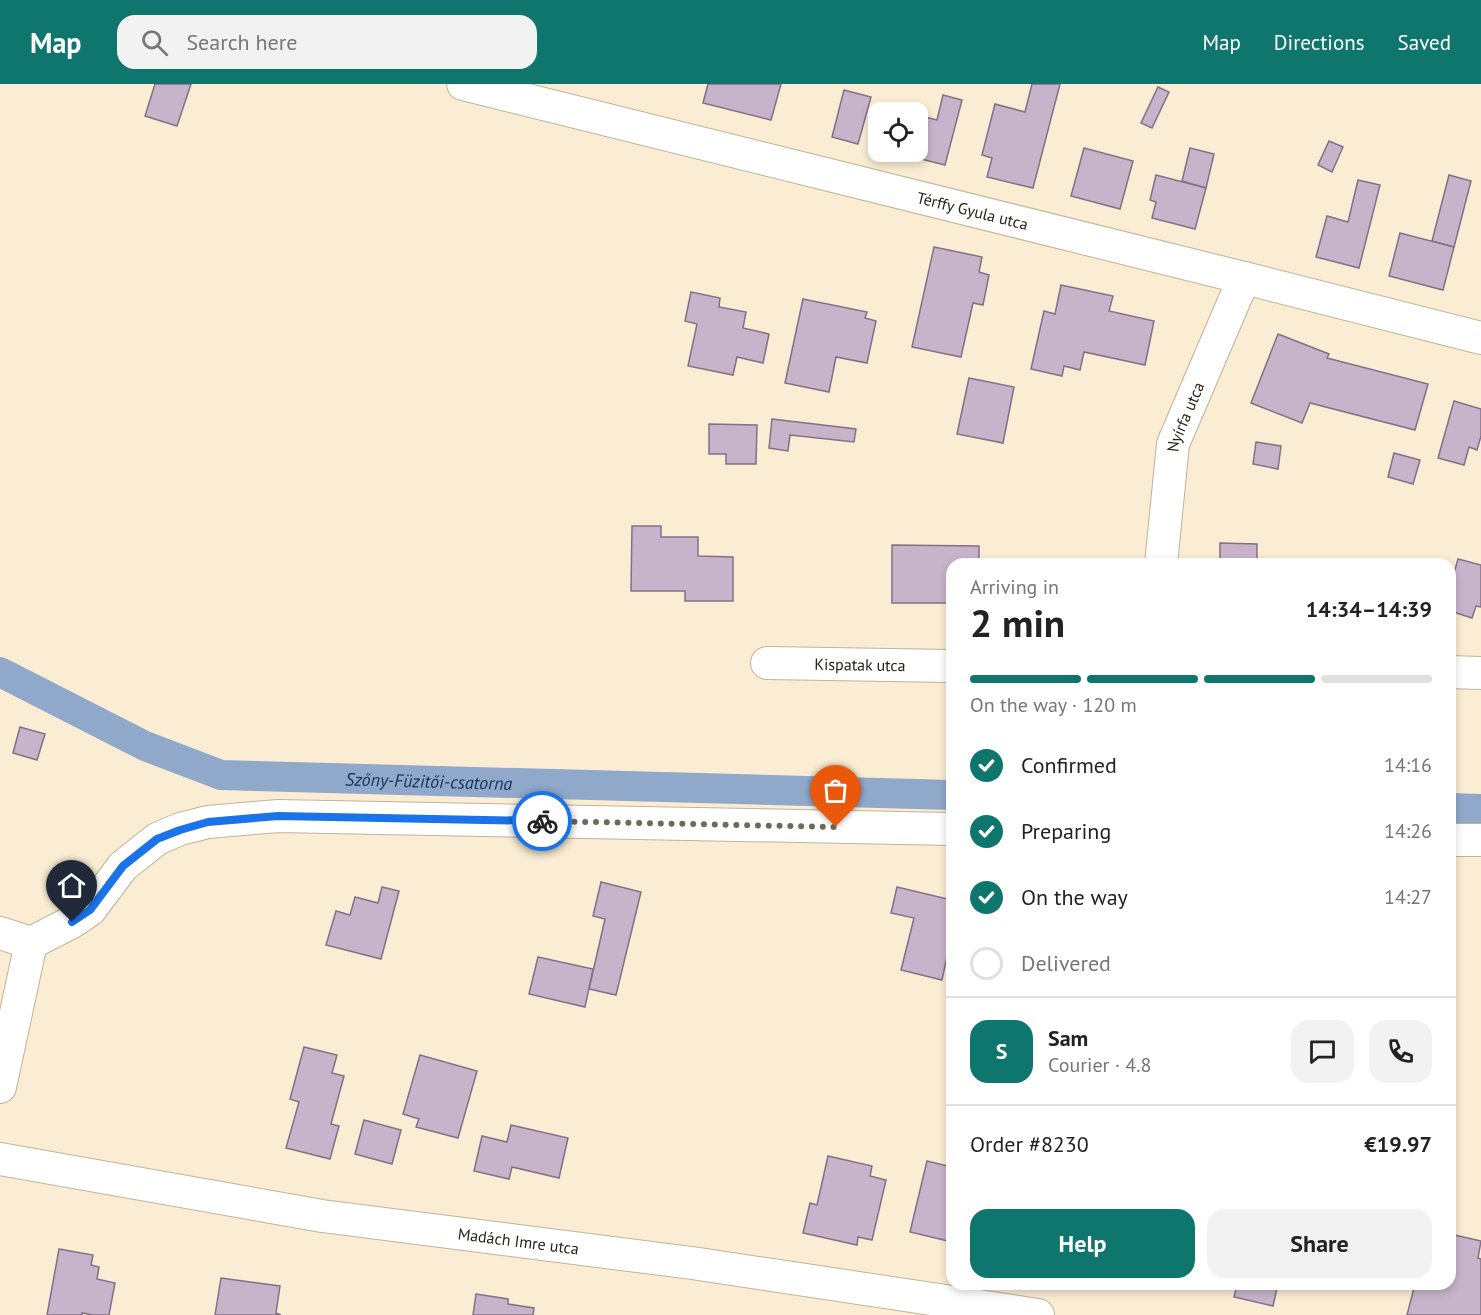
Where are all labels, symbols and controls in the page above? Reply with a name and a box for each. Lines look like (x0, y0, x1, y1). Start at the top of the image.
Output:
search box (117, 15, 537, 69)
text: Map (30, 24, 81, 61)
icon: search (138, 26, 171, 59)
text: Search here (186, 28, 297, 56)
text: Map (1202, 29, 1241, 56)
text: Directions (1274, 29, 1365, 56)
text: Saved (1398, 29, 1451, 56)
map controls (868, 102, 928, 162)
button: locate (868, 102, 928, 162)
street label: Térffy Gyula utca (915, 187, 1030, 234)
street label: Nyírfa utca (1162, 379, 1208, 453)
text: Arriving in (970, 574, 1059, 600)
text: 14:34–14:39 (1306, 595, 1432, 623)
text: 2 min (970, 597, 1065, 648)
street label: Kispatak utca (814, 654, 906, 675)
text: On the way · 120 m (970, 692, 1137, 718)
icon: check (970, 749, 1003, 782)
text: Confirmed (1021, 751, 1117, 779)
text: 14:16 (1384, 752, 1432, 778)
pin (810, 765, 861, 827)
water label: Szőny-Füzitői-csatorna (345, 767, 513, 794)
icon: bag (819, 774, 852, 807)
courier (512, 791, 572, 851)
icon: bike (526, 805, 559, 838)
icon: check (970, 815, 1003, 848)
text: Preparing (1021, 817, 1111, 845)
text: 14:26 (1384, 818, 1432, 844)
pin (46, 860, 97, 922)
icon: home (55, 869, 88, 902)
icon: check (970, 881, 1003, 914)
text: On the way (1021, 883, 1128, 911)
text: 14:27 (1384, 884, 1432, 910)
text: Delivered (1021, 949, 1111, 977)
button: chat (1291, 1020, 1354, 1083)
button: phone (1369, 1020, 1432, 1083)
text: Sam (1048, 1024, 1088, 1052)
text: S (996, 1037, 1007, 1065)
text: Courier · 4.8 (1048, 1052, 1151, 1078)
text: Order #8230 (970, 1130, 1089, 1158)
text: €19.97 (1364, 1130, 1432, 1158)
button: Help (970, 1209, 1195, 1278)
button: Share (1207, 1209, 1432, 1278)
street label: Madách Imre utca (457, 1223, 580, 1259)

